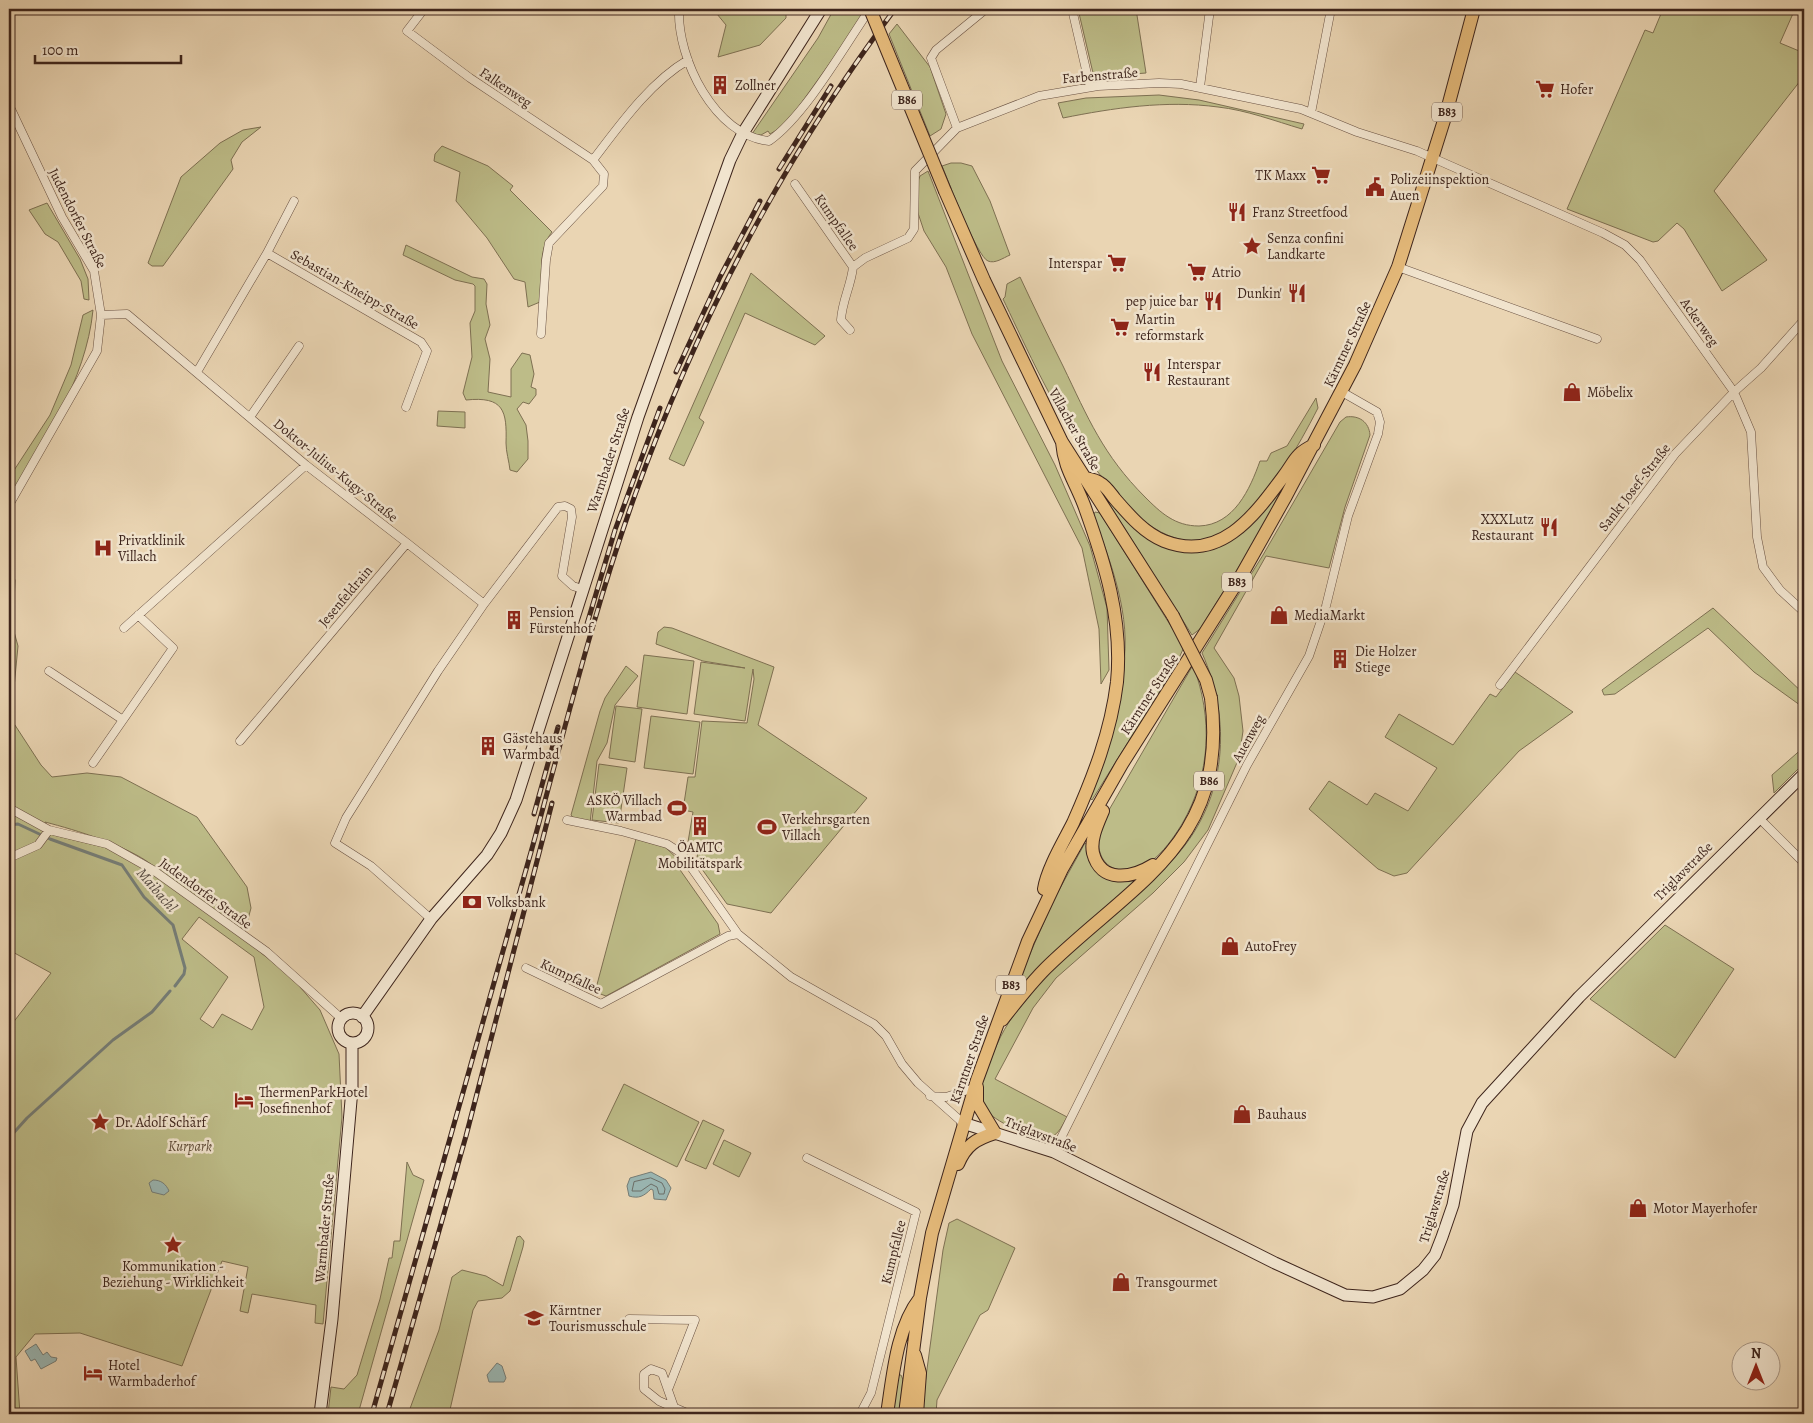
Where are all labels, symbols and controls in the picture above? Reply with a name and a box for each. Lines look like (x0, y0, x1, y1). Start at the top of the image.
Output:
scale bar (35, 32, 181, 64)
text: 100 m (42, 40, 79, 60)
street label: Falkenweg (476, 63, 536, 112)
street label: Farbenstraße (1061, 63, 1139, 88)
building icon: Zollner (709, 74, 731, 96)
place label: Zollner (735, 76, 776, 95)
supermarket icon: Hofer (1534, 78, 1556, 100)
place label: Hofer (1560, 80, 1594, 99)
road number: B86 (892, 90, 922, 110)
road number: B83 (1432, 102, 1462, 121)
supermarket icon: TK Maxx (1310, 164, 1332, 186)
street label: Judendorfer Straße (44, 165, 111, 272)
place label: TK Maxx (1255, 166, 1306, 185)
place label: Polizeiinspektion Auen (1389, 170, 1489, 205)
public building icon: Polizeiinspektion Auen (1364, 176, 1386, 198)
street label: Kumpfallee (810, 190, 863, 255)
restaurant icon: Franz Streetfood (1226, 201, 1248, 223)
place label: Franz Streetfood (1252, 203, 1348, 222)
place label: Senza confini Landkarte (1267, 229, 1344, 264)
place icon: Senza confini Landkarte (1241, 235, 1263, 257)
street label: Sebastian-Kneipp-Straße (287, 245, 422, 334)
supermarket icon: Interspar (1106, 252, 1128, 274)
place label: Interspar (1048, 254, 1103, 273)
supermarket icon: Atrio (1186, 261, 1208, 283)
place label: Atrio (1211, 263, 1241, 282)
restaurant icon: Dunkin' (1286, 282, 1308, 304)
place label: Dunkin' (1237, 284, 1282, 303)
restaurant icon: pep juice bar (1202, 290, 1224, 312)
place label: pep juice bar (1125, 292, 1199, 311)
street label: Ackerweg (1675, 293, 1723, 350)
street label: Kärntner Straße (1319, 298, 1376, 390)
place label: Martin reformstark (1135, 310, 1204, 345)
supermarket icon: Martin reformstark (1109, 316, 1131, 338)
place label: Interspar Restaurant (1167, 355, 1230, 390)
restaurant icon: Interspar Restaurant (1141, 361, 1163, 383)
shop icon: Möbelix (1561, 381, 1583, 403)
place label: Möbelix (1587, 383, 1633, 402)
street label: Villacher Straße (1044, 384, 1105, 474)
street label: Warmbader Straße (582, 405, 634, 516)
street label: Doktor-Julius-Kugy-Straße (269, 414, 402, 527)
street label: Sankt Josef-Straße (1594, 439, 1675, 535)
place label: XXXLutz Restaurant (1471, 510, 1534, 545)
restaurant icon: XXXLutz Restaurant (1538, 516, 1560, 538)
place label: Privatklinik Villach (117, 531, 185, 566)
hospital icon: Privatklinik Villach (92, 537, 114, 559)
street label: Jesenfeldrain (314, 561, 377, 631)
road number: B83 (1222, 572, 1252, 592)
place label: Pension Fürstenhof (529, 603, 595, 638)
shop icon: MediaMarkt (1268, 604, 1290, 626)
place label: MediaMarkt (1294, 606, 1365, 625)
building icon: Pension Fürstenhof (503, 609, 525, 631)
place label: Die Holzer Stiege (1355, 642, 1417, 677)
building icon: Die Holzer Stiege (1329, 648, 1351, 670)
street label: Kärntner Straße (1116, 650, 1183, 739)
street label: Auenweg (1227, 711, 1269, 766)
place label: Gästehaus Warmbad (502, 729, 562, 764)
building icon: Gästehaus Warmbad (477, 735, 499, 757)
road number: B86 (1194, 771, 1224, 790)
place label: ASKÖ Villach Warmbad (586, 791, 663, 826)
sports icon: ASKÖ Villach Warmbad (666, 797, 688, 819)
place label: Verkehrsgarten Villach (781, 810, 870, 845)
building icon: ÖAMTC Mobilitätspark (689, 815, 711, 837)
sports icon: Verkehrsgarten Villach (756, 816, 778, 838)
place label: ÖAMTC Mobilitätspark (658, 838, 742, 873)
street label: Triglavstraße (1650, 838, 1717, 905)
street label: Judendorfer Straße (156, 853, 256, 933)
water label: Maibachl (132, 864, 182, 917)
bank icon: Volksbank (461, 891, 483, 913)
place label: Volksbank (486, 893, 546, 912)
shop icon: AutoFrey (1219, 935, 1241, 957)
place label: AutoFrey (1244, 937, 1297, 956)
street label: Kumpfallee (537, 954, 604, 999)
road number: B83 (996, 976, 1026, 994)
street label: Kärntner Straße (945, 1012, 994, 1106)
place label: ThermenParkHotel Josefinenhof (259, 1083, 368, 1118)
hotel icon: ThermenParkHotel Josefinenhof (233, 1089, 255, 1111)
shop icon: Bauhaus (1231, 1103, 1253, 1125)
place label: Bauhaus (1257, 1105, 1307, 1124)
place icon: Dr. Adolf Schärf (89, 1111, 111, 1133)
street label: Triglavstraße (1002, 1112, 1080, 1157)
place label: Dr. Adolf Schärf (115, 1113, 209, 1132)
park label: Kurpark (168, 1137, 212, 1156)
street label: Triglavstraße (1414, 1167, 1455, 1245)
street label: Warmbader Straße (310, 1173, 339, 1284)
shop icon: Motor Mayerhofer (1627, 1197, 1649, 1219)
place label: Motor Mayerhofer (1653, 1199, 1758, 1218)
street label: Kumpfallee (876, 1218, 911, 1286)
place icon: Kommunikation - Beziehung - Wirklichkeit (162, 1234, 184, 1256)
place label: Kommunikation - Beziehung - Wirklichkeit (102, 1257, 244, 1292)
shop icon: Transgourmet (1110, 1271, 1132, 1293)
place label: Transgourmet (1136, 1273, 1218, 1292)
place label: Kärntner Tourismusschule (549, 1301, 646, 1336)
school or university icon: Kärntner Tourismusschule (523, 1307, 545, 1329)
north arrow (1730, 1340, 1780, 1390)
text: N (1751, 1344, 1761, 1363)
place label: Hotel Warmbaderhof (107, 1356, 198, 1391)
hotel icon: Hotel Warmbaderhof (82, 1362, 104, 1384)

